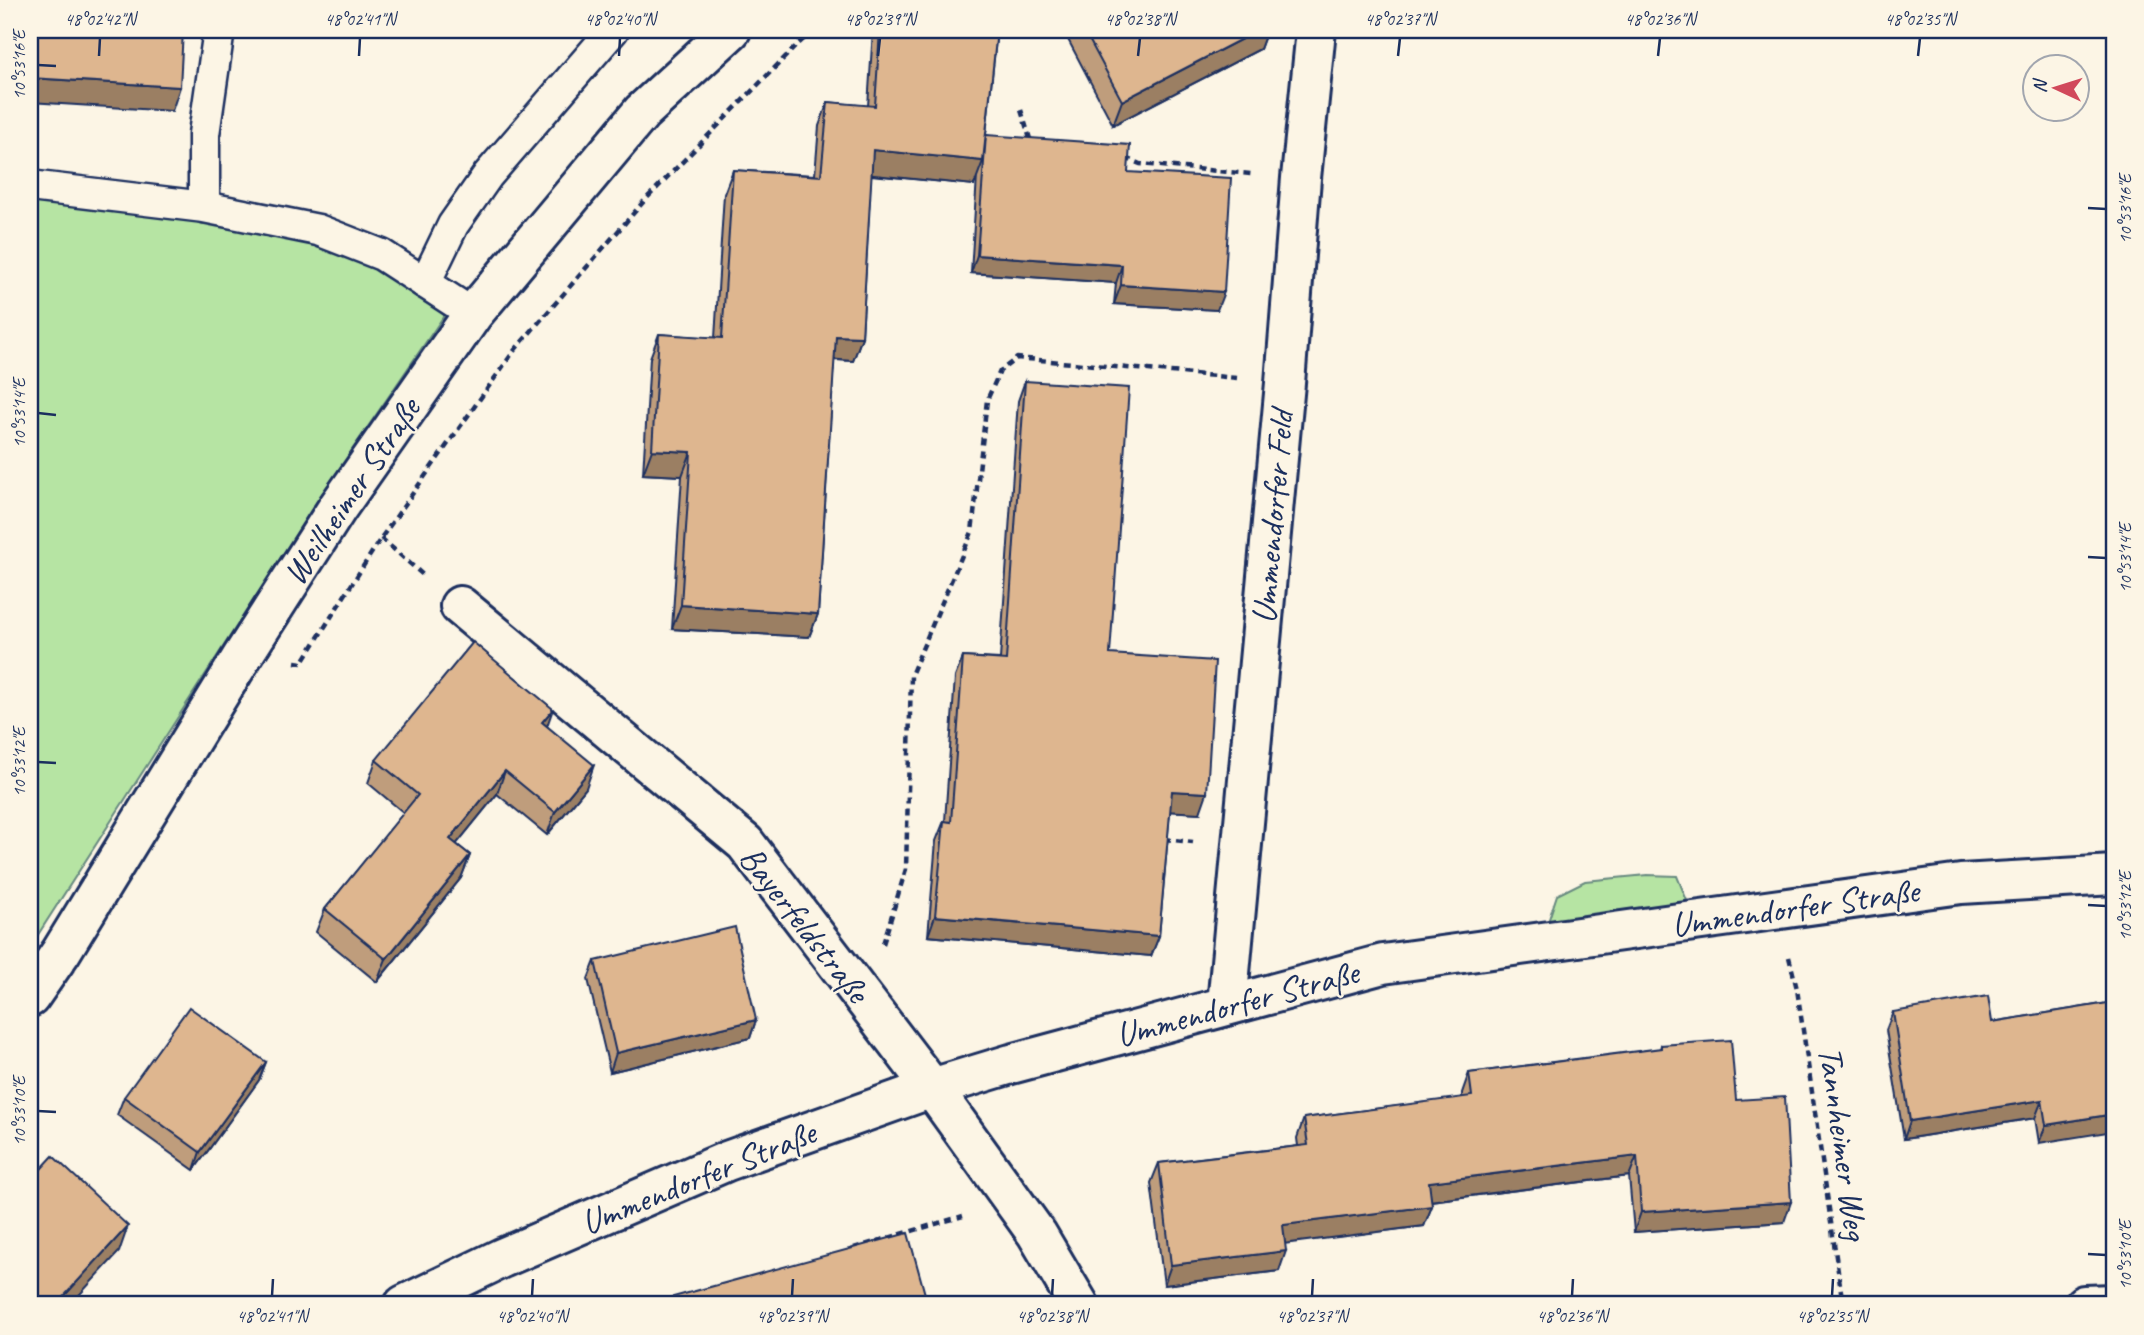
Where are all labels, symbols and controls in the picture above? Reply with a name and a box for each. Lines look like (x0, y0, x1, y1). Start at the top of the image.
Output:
text: 48°02'42"N (65, 8, 139, 30)
text: 48°02'41"N (325, 8, 399, 30)
text: 48°02'40"N (585, 8, 659, 30)
text: 48°02'39"N (845, 8, 919, 30)
text: 48°02'38"N (1105, 8, 1179, 30)
text: 48°02'37"N (1365, 8, 1439, 30)
text: 48°02'36"N (1625, 8, 1699, 30)
text: 48°02'35"N (1885, 8, 1959, 30)
text: 10°53'16"E (8, 28, 30, 100)
north arrow (2022, 52, 2092, 122)
text: N (2028, 77, 2053, 94)
text: 10°53'16"E (2114, 172, 2136, 244)
text: 10°53'14"E (8, 376, 30, 448)
street label: Weilheimer Straße (272, 387, 432, 593)
street label: Ummendorfer Feld (1241, 403, 1305, 626)
text: 10°53'14"E (2114, 521, 2136, 593)
text: 10°53'12"E (8, 725, 30, 797)
street label: Bayerfeldstraße (729, 837, 881, 1014)
street label: Ummendorfer Straße (1669, 868, 1924, 947)
text: 10°53'12"E (2114, 869, 2136, 941)
street label: Ummendorfer Straße (1111, 949, 1366, 1057)
street label: Tannheimer Weg (1808, 1044, 1880, 1245)
text: 10°53'10"E (8, 1074, 30, 1146)
street label: Ummendorfer Straße (574, 1109, 825, 1245)
text: 10°53'10"E (2114, 1218, 2136, 1290)
text: 48°02'41"N (237, 1305, 311, 1327)
text: 48°02'40"N (497, 1305, 571, 1327)
text: 48°02'39"N (757, 1305, 831, 1327)
text: 48°02'38"N (1017, 1305, 1091, 1327)
text: 48°02'37"N (1277, 1305, 1351, 1327)
text: 48°02'36"N (1537, 1305, 1611, 1327)
text: 48°02'35"N (1797, 1305, 1871, 1327)

